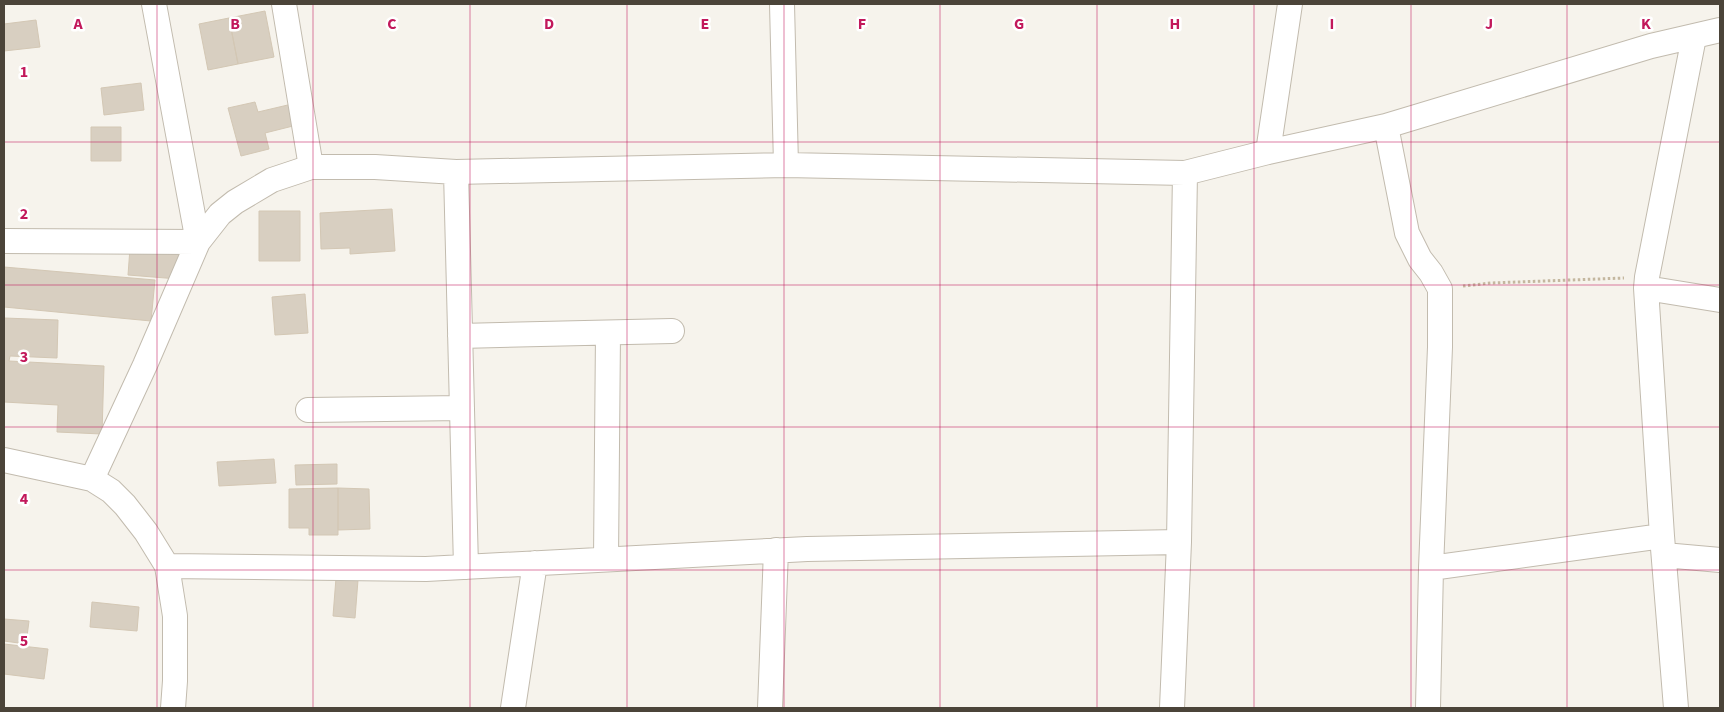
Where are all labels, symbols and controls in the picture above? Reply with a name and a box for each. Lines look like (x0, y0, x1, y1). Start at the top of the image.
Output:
text: A (72, 13, 83, 35)
text: B (230, 13, 240, 35)
text: C (387, 13, 397, 35)
text: D (544, 13, 554, 35)
text: E (701, 13, 709, 35)
text: F (858, 13, 866, 35)
text: G (1014, 13, 1024, 35)
text: H (1170, 13, 1180, 35)
text: I (1330, 13, 1334, 35)
text: J (1485, 13, 1493, 35)
text: K (1641, 13, 1651, 35)
text: 1 (20, 61, 28, 83)
text: 2 (20, 203, 28, 225)
text: 3 (20, 346, 28, 368)
text: 4 (20, 488, 29, 510)
text: 5 (20, 630, 28, 652)

